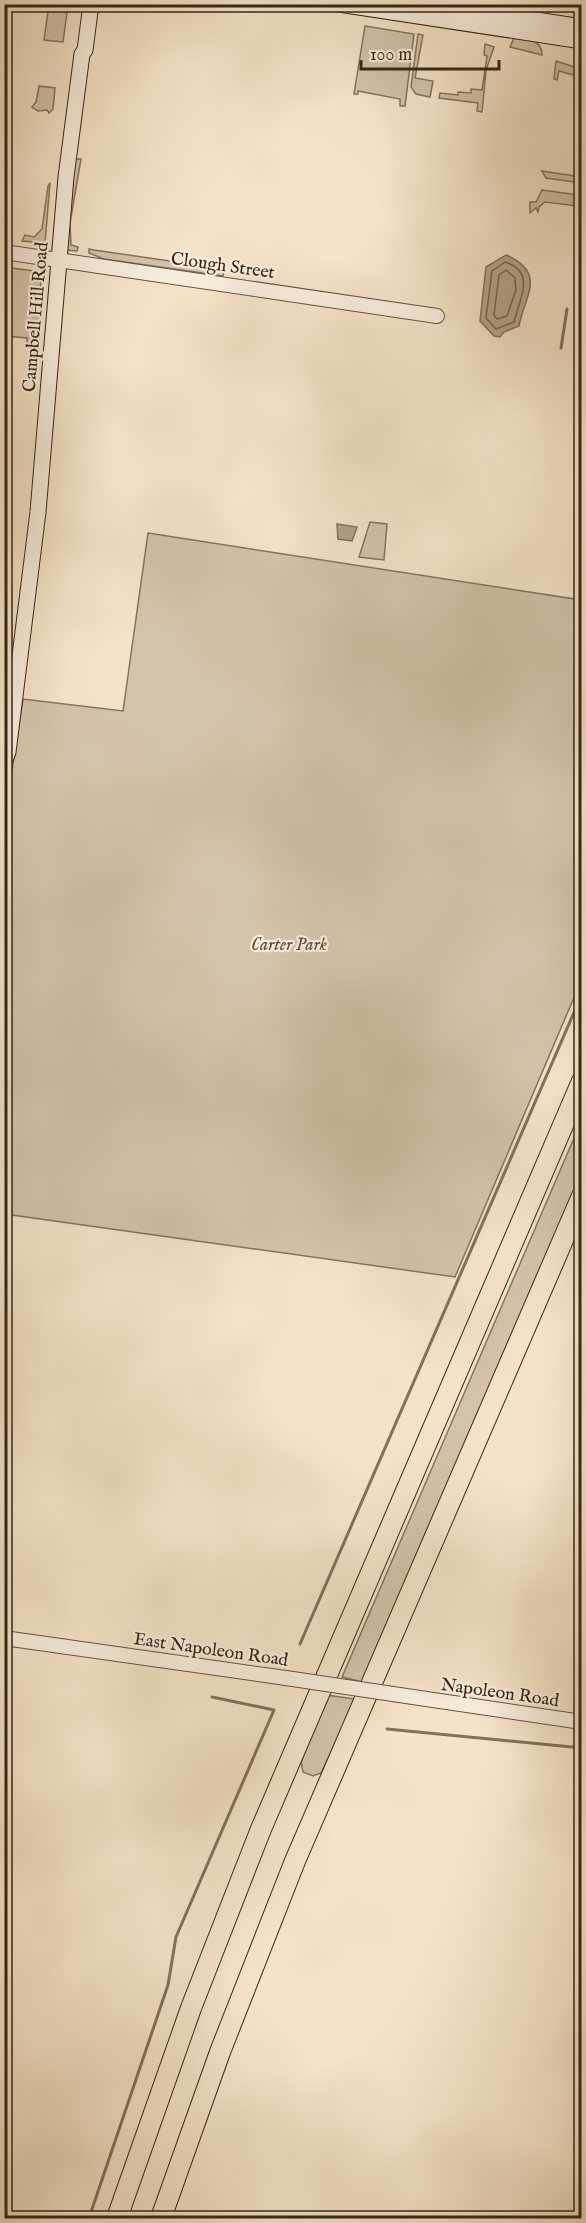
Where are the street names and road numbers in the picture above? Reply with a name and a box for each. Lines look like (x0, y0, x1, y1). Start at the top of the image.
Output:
street label: Campbell Hill Road (18, 241, 55, 393)
street label: Clough Street (169, 248, 276, 285)
street label: East Napoleon Road (132, 1628, 290, 1673)
street label: Napoleon Road (439, 1674, 561, 1713)

